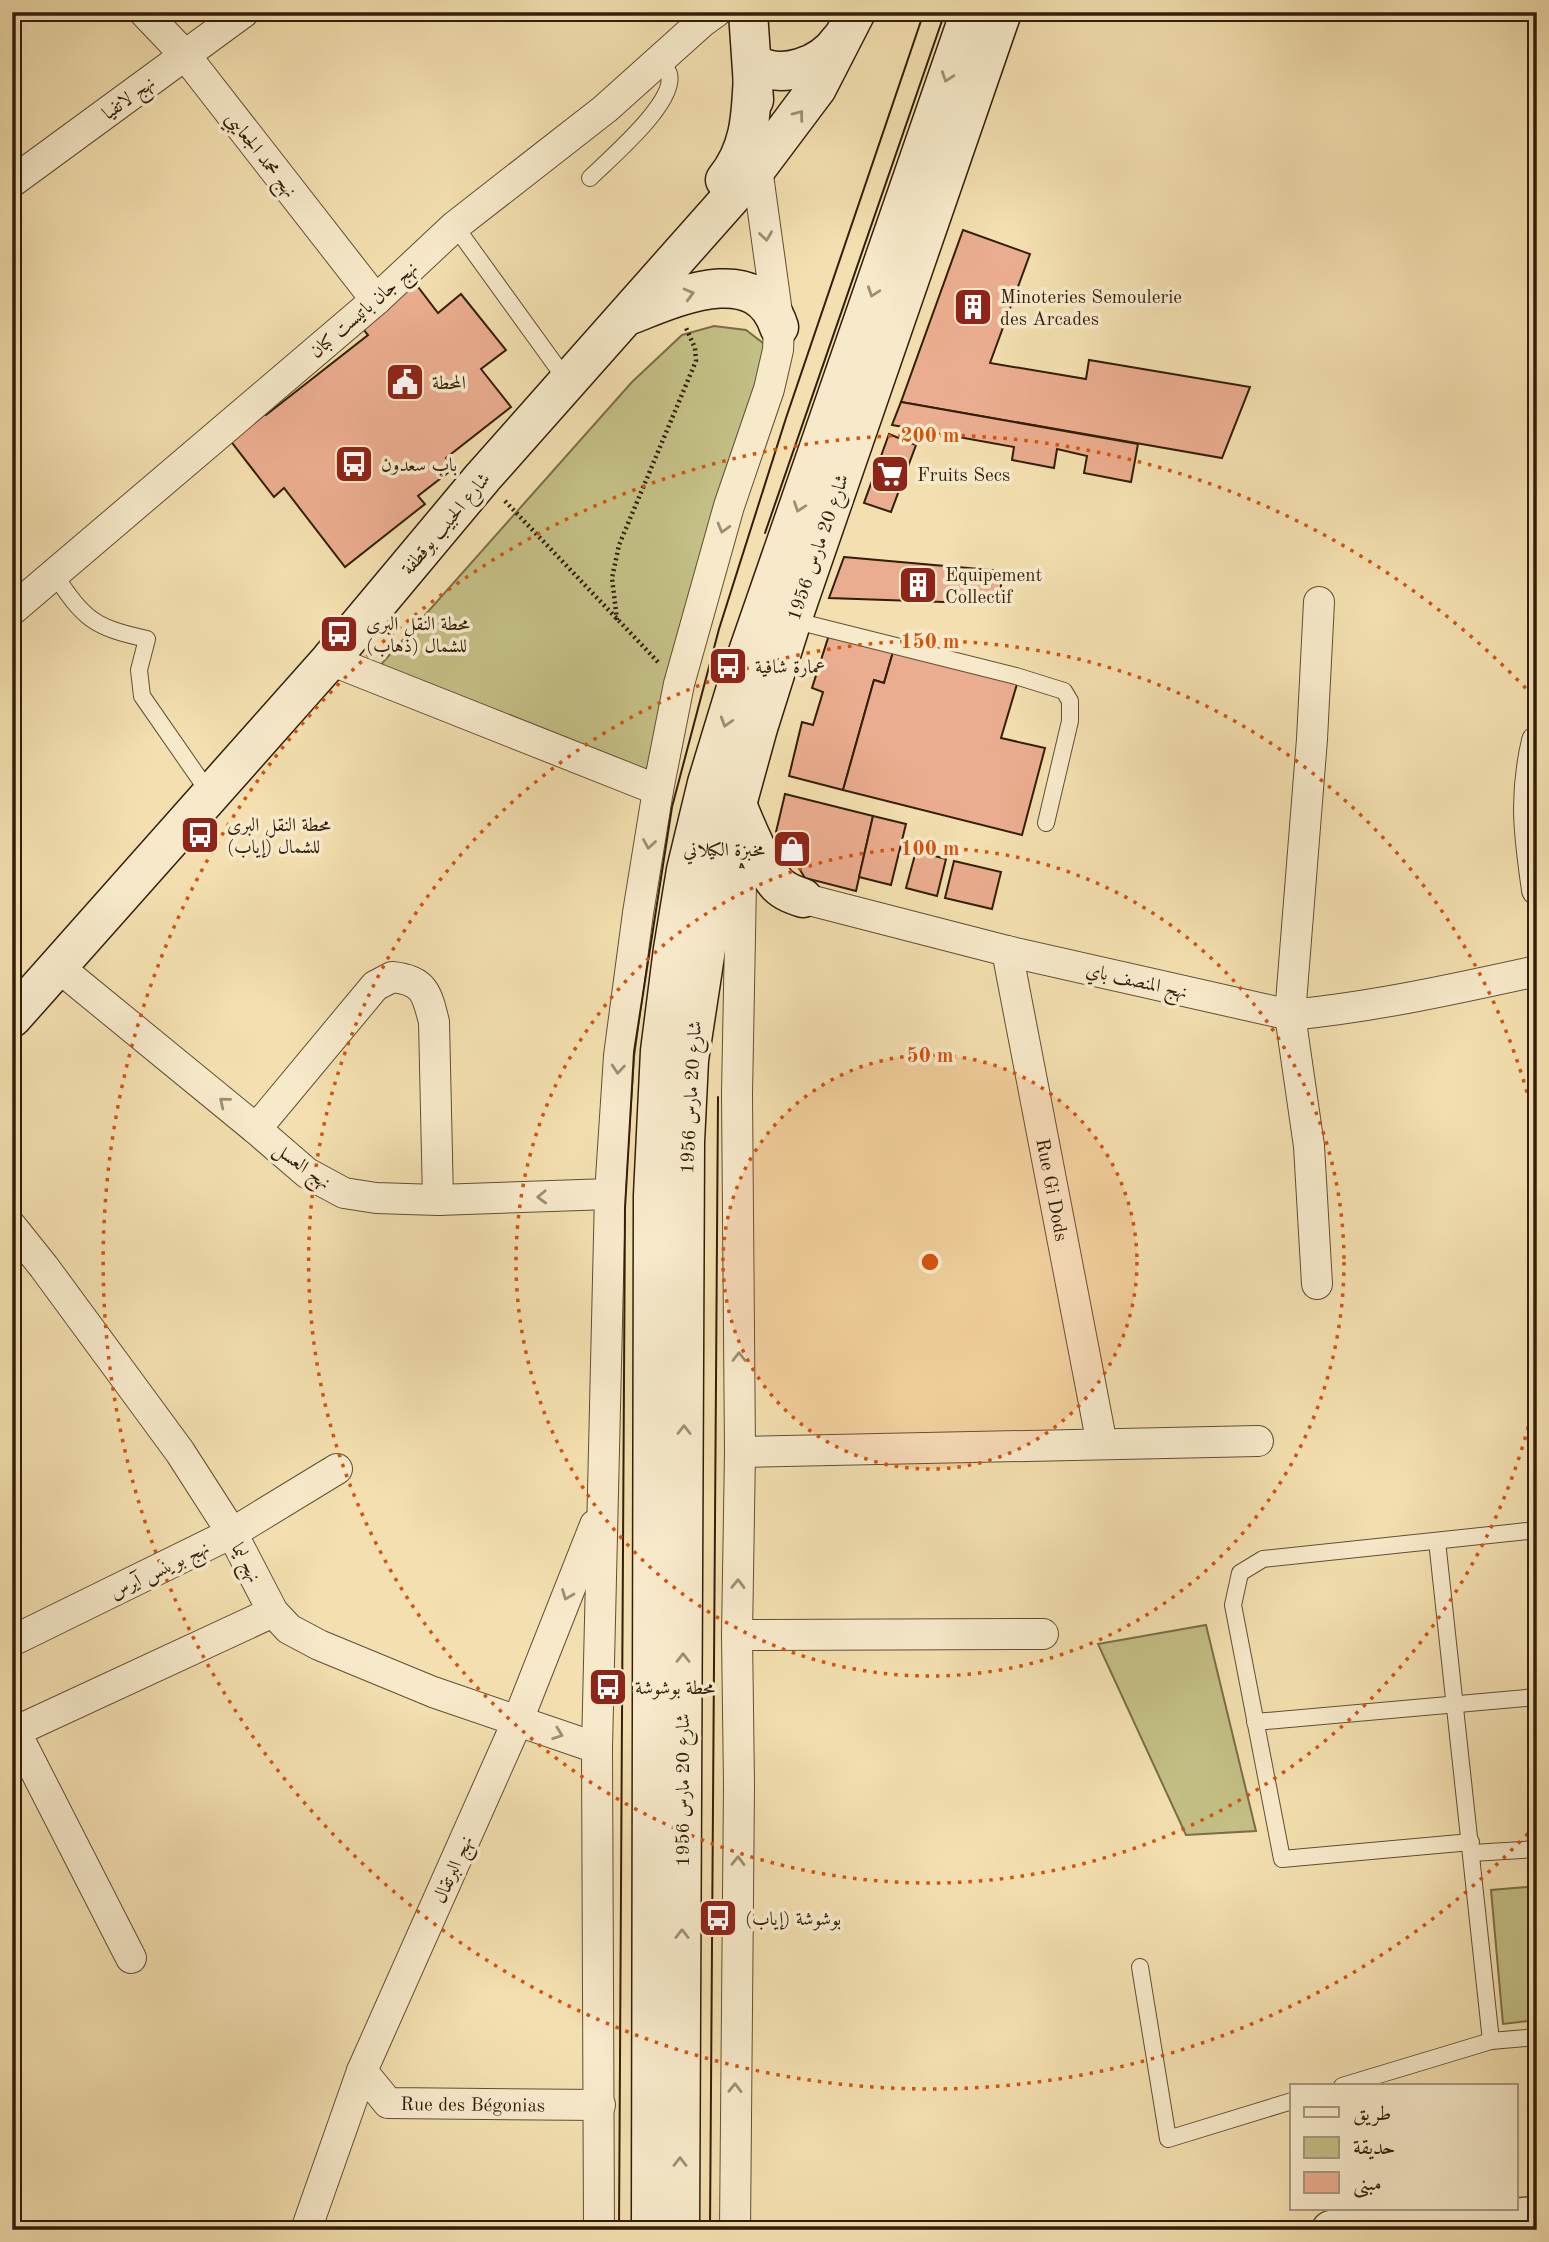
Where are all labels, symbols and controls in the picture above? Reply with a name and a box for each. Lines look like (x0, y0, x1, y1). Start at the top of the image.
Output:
one-way arrow (941, 70, 956, 82)
street label: نهج لاتفيا (100, 74, 163, 129)
street label: نهج محمد الجعايبي (216, 109, 299, 205)
one-way arrow (791, 110, 803, 123)
one-way arrow (759, 230, 774, 242)
street label: نهج جان باتيست كبان (307, 259, 426, 367)
one-way arrow (867, 285, 882, 297)
building icon: Minoteries Semoulerie des Arcades (952, 286, 994, 328)
one-way arrow (682, 287, 694, 302)
place label: Minoteries Semoulerie des Arcades (1000, 289, 1182, 330)
public building icon: المحطة (384, 361, 426, 403)
place label: المحطة (432, 374, 466, 394)
text: 200 m (900, 426, 960, 447)
bus stop icon: باب سعدون (333, 443, 375, 485)
supermarket icon: Fruits Secs (869, 453, 911, 495)
place label: باب سعدون (381, 457, 457, 476)
place label: Fruits Secs (917, 467, 1010, 486)
street label: شارع الحبيب بوقطفة (399, 470, 498, 582)
street label: شارع 20 مارس 1956 (785, 472, 857, 625)
one-way arrow (793, 500, 807, 513)
one-way arrow (716, 521, 731, 533)
building icon: Equipement Collectif (897, 564, 939, 606)
place label: Equipement Collectif (945, 567, 1042, 608)
bus stop icon: محطة النقل البري للشمال (ذهاب) (318, 613, 360, 655)
place label: محطة النقل البري للشمال (ذهاب) (366, 616, 470, 657)
text: 150 m (900, 632, 960, 653)
bus stop icon: عمارة شافية (707, 645, 749, 687)
place label: عمارة شافية (755, 659, 825, 678)
one-way arrow (719, 716, 734, 728)
bus stop icon: محطة النقل البري للشمال (إياب) (179, 814, 221, 856)
place label: محطة النقل البري للشمال (إياب) (227, 817, 331, 859)
shop icon: مخبزة الكيلاني (771, 828, 813, 870)
one-way arrow (642, 838, 657, 850)
text: 100 m (900, 839, 960, 860)
place label: مخبزة الكيلاني (683, 841, 765, 865)
street label: نهج المنصف باي (1082, 962, 1189, 1009)
street label: شارع 20 مارس 1956 (679, 1020, 710, 1174)
text: 50 m (906, 1046, 954, 1067)
one-way arrow (611, 1064, 626, 1075)
one-way arrow (219, 1098, 232, 1110)
street label: Rue Gi Dods (1031, 1137, 1070, 1243)
street label: نهج العسل (266, 1140, 333, 1199)
one-way arrow (536, 1189, 547, 1204)
centre of rings (918, 1250, 942, 1274)
one-way arrow (731, 1351, 747, 1361)
one-way arrow (676, 1424, 692, 1435)
street label: نهج بوينس آيرس (106, 1536, 215, 1609)
street label: نهج ليما (221, 1540, 263, 1589)
one-way arrow (730, 1578, 745, 1589)
one-way arrow (562, 1588, 576, 1600)
one-way arrow (675, 1652, 691, 1662)
bus stop icon: محطة بوشوشة (587, 1666, 629, 1708)
place label: محطة بوشوشة (635, 1680, 715, 1700)
street label: شارع 20 مارس 1956 (675, 1713, 698, 1867)
one-way arrow (551, 1726, 563, 1740)
street label: نهج البرتقال (431, 1833, 483, 1909)
one-way arrow (730, 1855, 746, 1865)
bus stop icon: بوشوشة (إياب) (697, 1897, 739, 1939)
place label: بوشوشة (إياب) (745, 1910, 841, 1931)
one-way arrow (674, 1928, 690, 1939)
one-way arrow (727, 2082, 743, 2093)
legend (1290, 2084, 1518, 2210)
street label: Rue des Bégonias (400, 2096, 545, 2116)
text: طريق (1353, 2104, 1391, 2126)
text: حديقة (1353, 2138, 1396, 2160)
one-way arrow (672, 2156, 688, 2166)
text: مبنى (1353, 2174, 1382, 2198)

